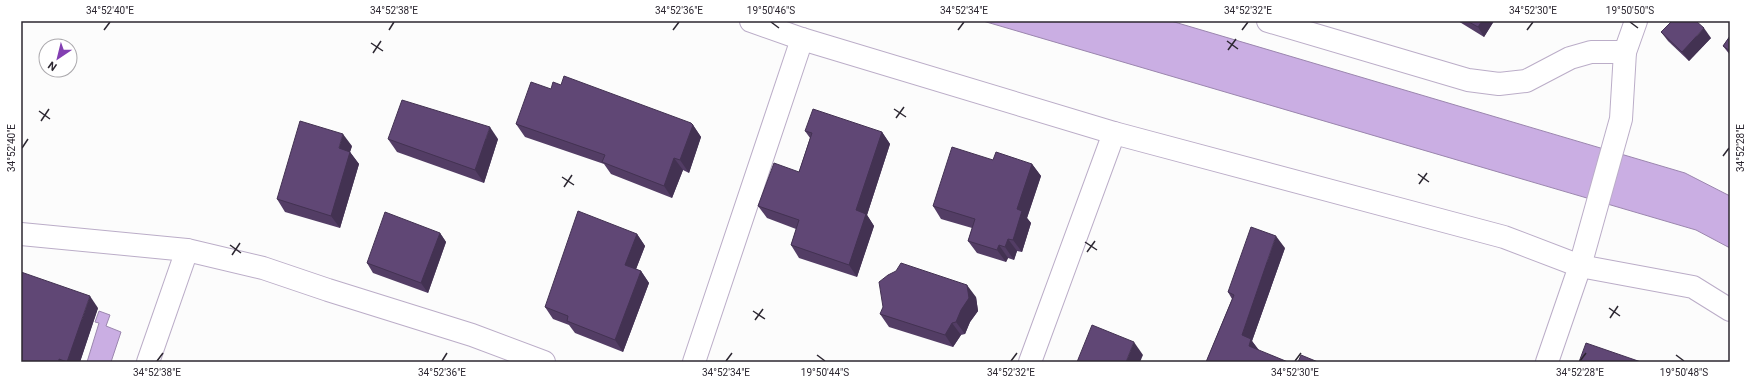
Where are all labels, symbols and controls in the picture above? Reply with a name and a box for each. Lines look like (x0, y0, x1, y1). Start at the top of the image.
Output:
text: 34°52'40"E (86, 5, 134, 16)
text: 34°52'38"E (370, 5, 418, 16)
text: 34°52'36"E (655, 5, 703, 16)
text: 19°50'46"S (747, 5, 795, 16)
text: 34°52'34"E (940, 5, 988, 16)
text: 34°52'32"E (1224, 5, 1272, 16)
text: 34°52'30"E (1509, 5, 1557, 16)
text: 19°50'50"S (1606, 5, 1654, 16)
north arrow (38, 38, 78, 78)
text: N (45, 58, 59, 73)
text: 34°52'40"E (6, 124, 17, 172)
text: 34°52'28"E (1735, 124, 1746, 172)
text: 34°52'38"E (133, 367, 181, 378)
text: 34°52'36"E (418, 367, 466, 378)
text: 34°52'34"E (702, 367, 750, 378)
text: 19°50'44"S (801, 367, 849, 378)
text: 34°52'32"E (987, 367, 1035, 378)
text: 34°52'30"E (1271, 367, 1319, 378)
text: 34°52'28"E (1556, 367, 1604, 378)
text: 19°50'48"S (1660, 367, 1708, 378)

